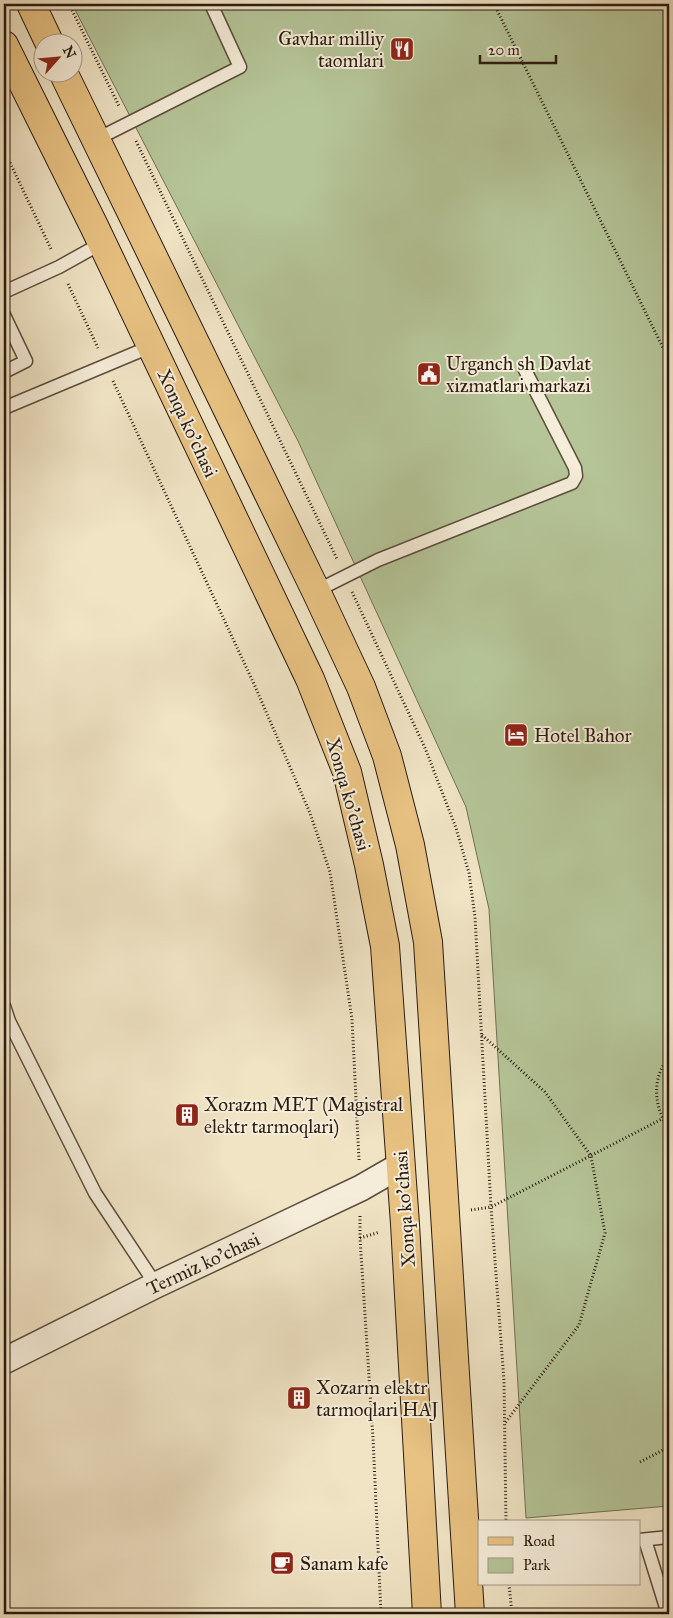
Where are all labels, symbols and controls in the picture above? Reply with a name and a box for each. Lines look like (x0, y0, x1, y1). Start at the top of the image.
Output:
place label: Gavhar milliy taomlari (278, 27, 385, 72)
north arrow (32, 32, 82, 82)
scale bar (480, 32, 557, 64)
restaurant icon: Gavhar milliy taomlari (389, 36, 415, 62)
text: 20 m (488, 41, 520, 59)
text: N (59, 43, 79, 62)
place label: Urganch sh Davlat xizmatlari markazi (446, 352, 591, 397)
public building icon: Urganch sh Davlat xizmatlari markazi (416, 361, 442, 387)
street label: Xonqa ko'chasi (151, 365, 223, 482)
hotel icon: Hotel Bahor (503, 722, 529, 748)
place label: Hotel Bahor (534, 724, 633, 747)
street label: Xonqa ko'chasi (320, 735, 376, 854)
place label: Xorazm MET (Magistral elektr tarmoqlari) (204, 1093, 404, 1139)
building icon: Xorazm MET (Magistral elektr tarmoqlari) (174, 1102, 200, 1128)
street label: Xonqa ko'chasi (389, 1150, 421, 1268)
street label: Termiz ko'chasi (143, 1227, 263, 1300)
place label: Xozarm elektr tarmoqlari HAJ (316, 1376, 439, 1422)
building icon: Xozarm elektr tarmoqlari HAJ (286, 1385, 312, 1411)
legend (478, 1520, 640, 1586)
text: Road (523, 1532, 555, 1550)
cafe icon: Sanam kafe (269, 1550, 295, 1576)
place label: Sanam kafe (300, 1552, 388, 1575)
text: Park (523, 1556, 550, 1574)

